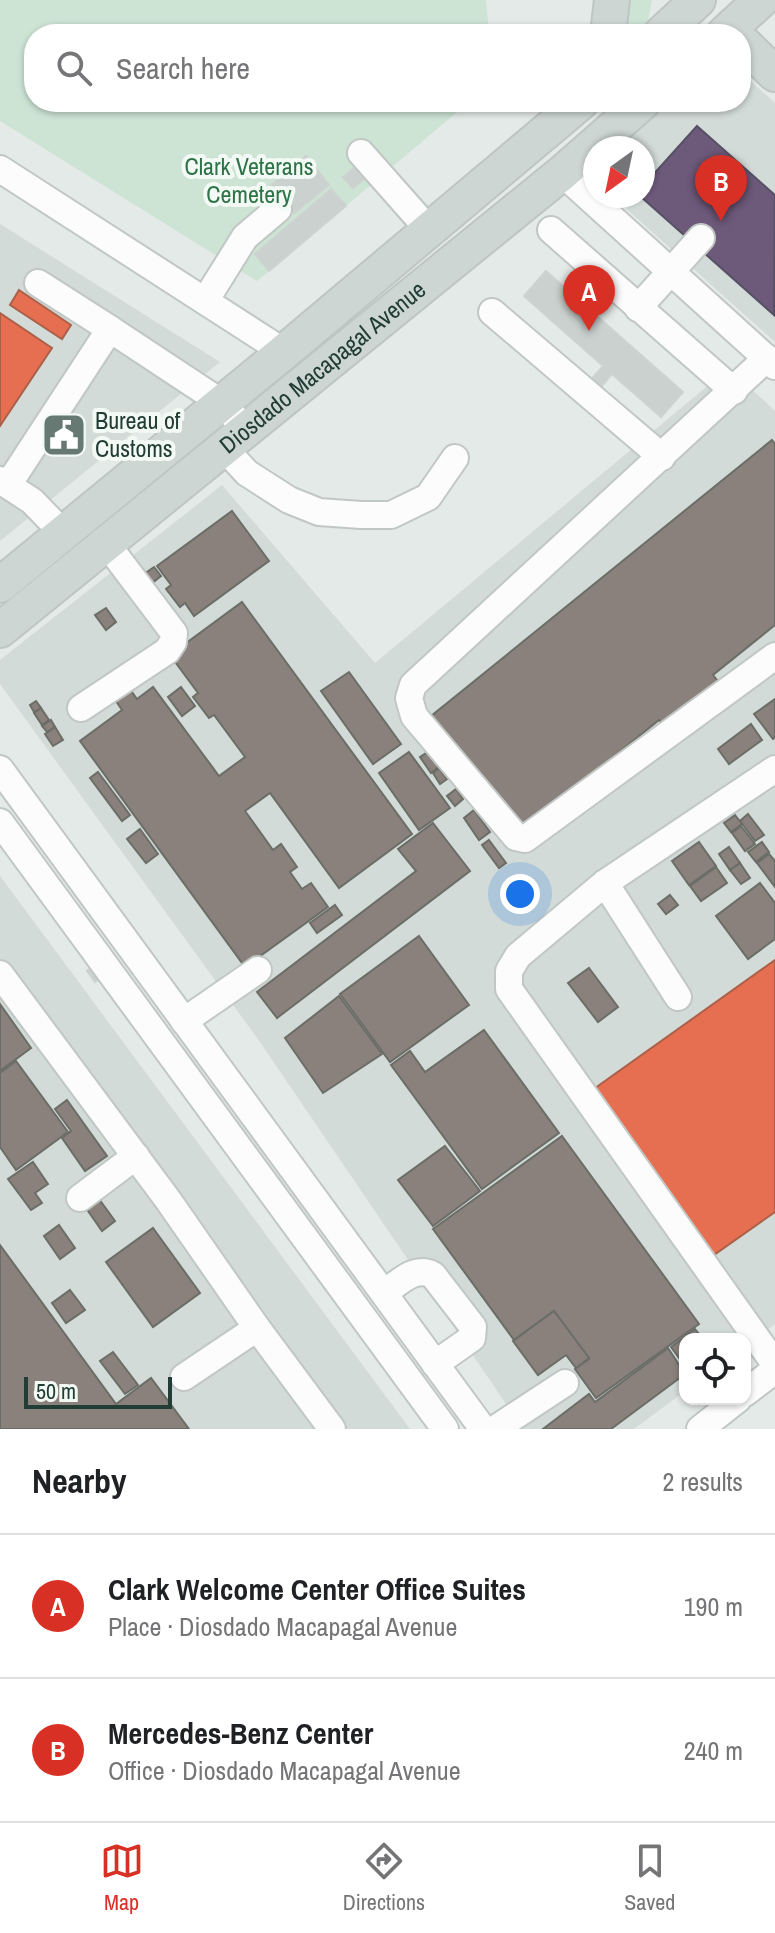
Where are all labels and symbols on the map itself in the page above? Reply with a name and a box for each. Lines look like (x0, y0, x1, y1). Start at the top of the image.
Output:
north arrow (583, 136, 655, 208)
park label: Clark Veterans Cemetery (184, 150, 314, 210)
pin: B (695, 155, 747, 221)
pin: A (563, 265, 615, 331)
street label: Diosdado Macapagal Avenue (212, 273, 432, 460)
place label: Bureau of Customs (95, 404, 181, 464)
public building icon: Bureau of Customs (40, 411, 88, 459)
your location (500, 874, 540, 914)
scale bar (24, 1373, 172, 1409)

